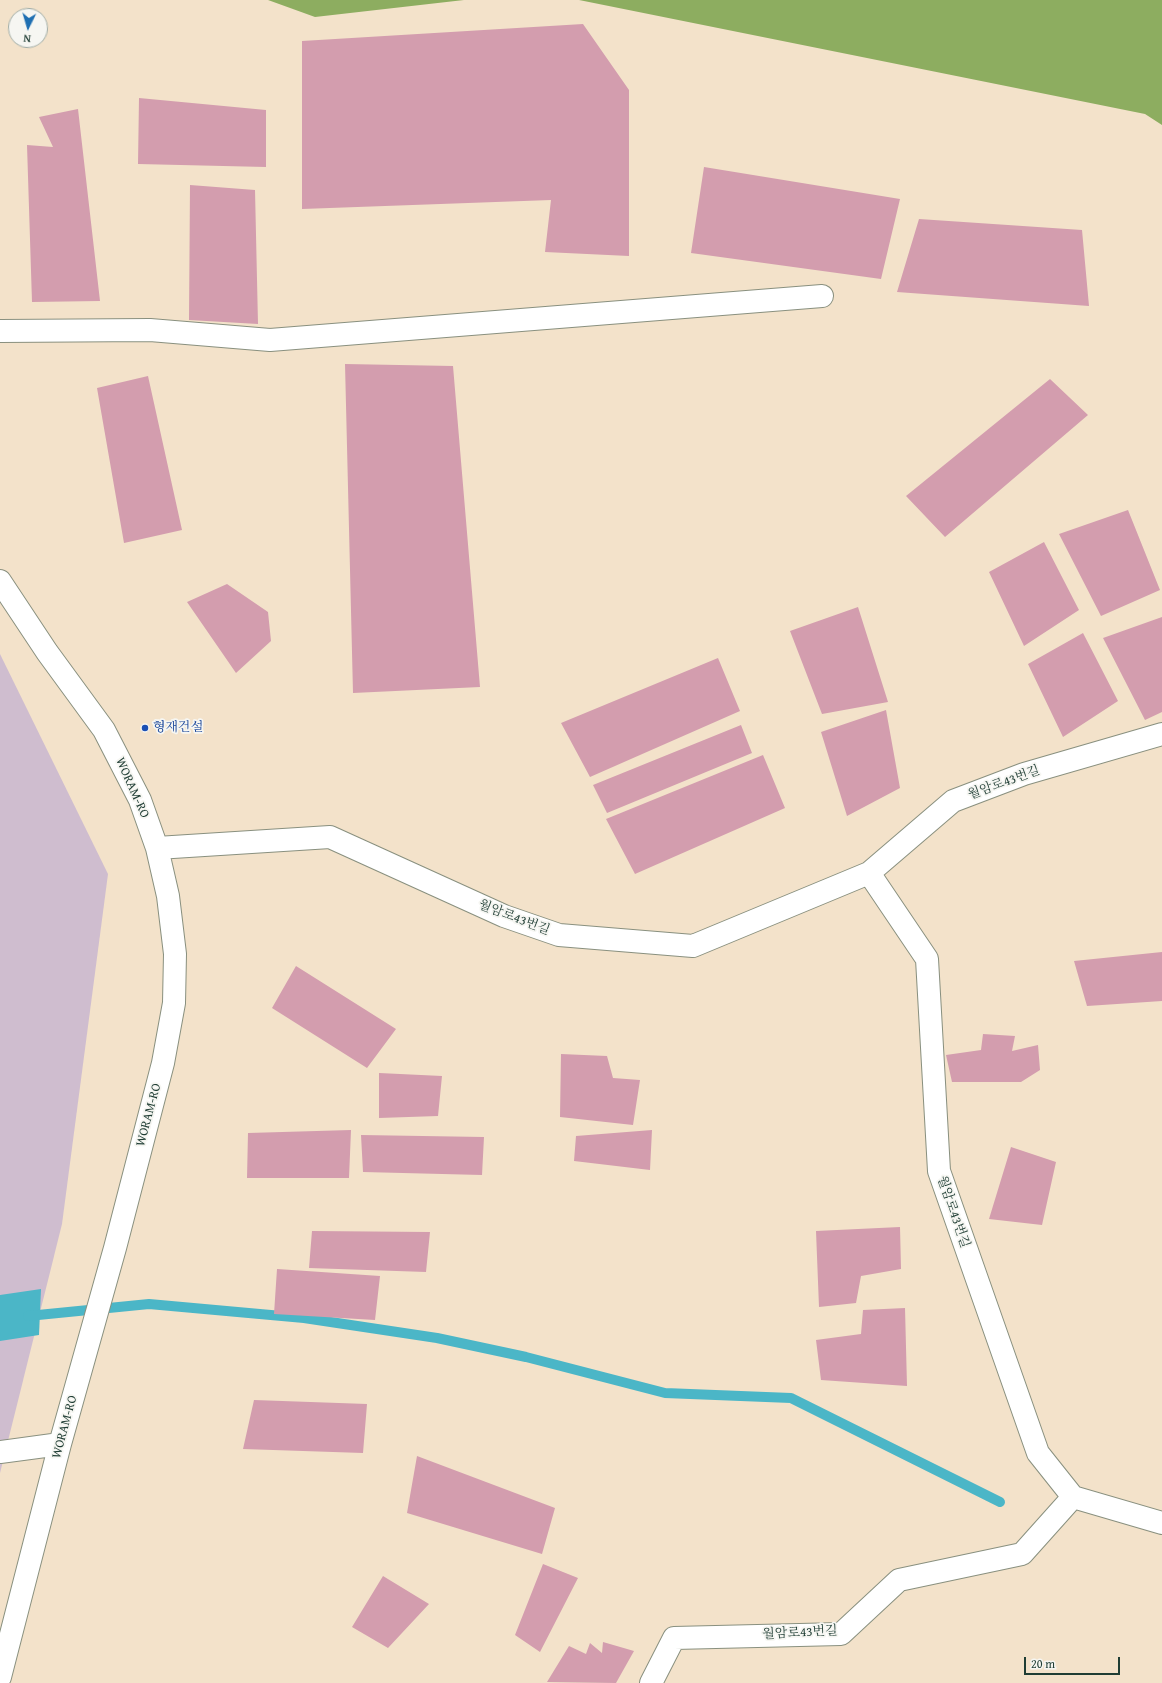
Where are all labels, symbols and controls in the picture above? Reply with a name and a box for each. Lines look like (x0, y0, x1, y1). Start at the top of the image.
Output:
north arrow (8, 8, 48, 48)
text: N (23, 31, 31, 47)
place label: 형재건설 (153, 720, 203, 736)
marker: 형재건설 (140, 723, 150, 733)
street label: WORAM-RO (112, 755, 152, 821)
street label: 월암로43번길 (966, 763, 1042, 803)
street label: 월암로43번길 (476, 897, 552, 939)
street label: WORAM-RO (133, 1082, 165, 1148)
street label: 월암로43번길 (933, 1174, 973, 1250)
street label: WORAM-RO (49, 1394, 81, 1460)
street label: 월암로43번길 (762, 1623, 838, 1643)
scale bar (1026, 1649, 1122, 1675)
text: 20 m (1031, 1655, 1055, 1672)

